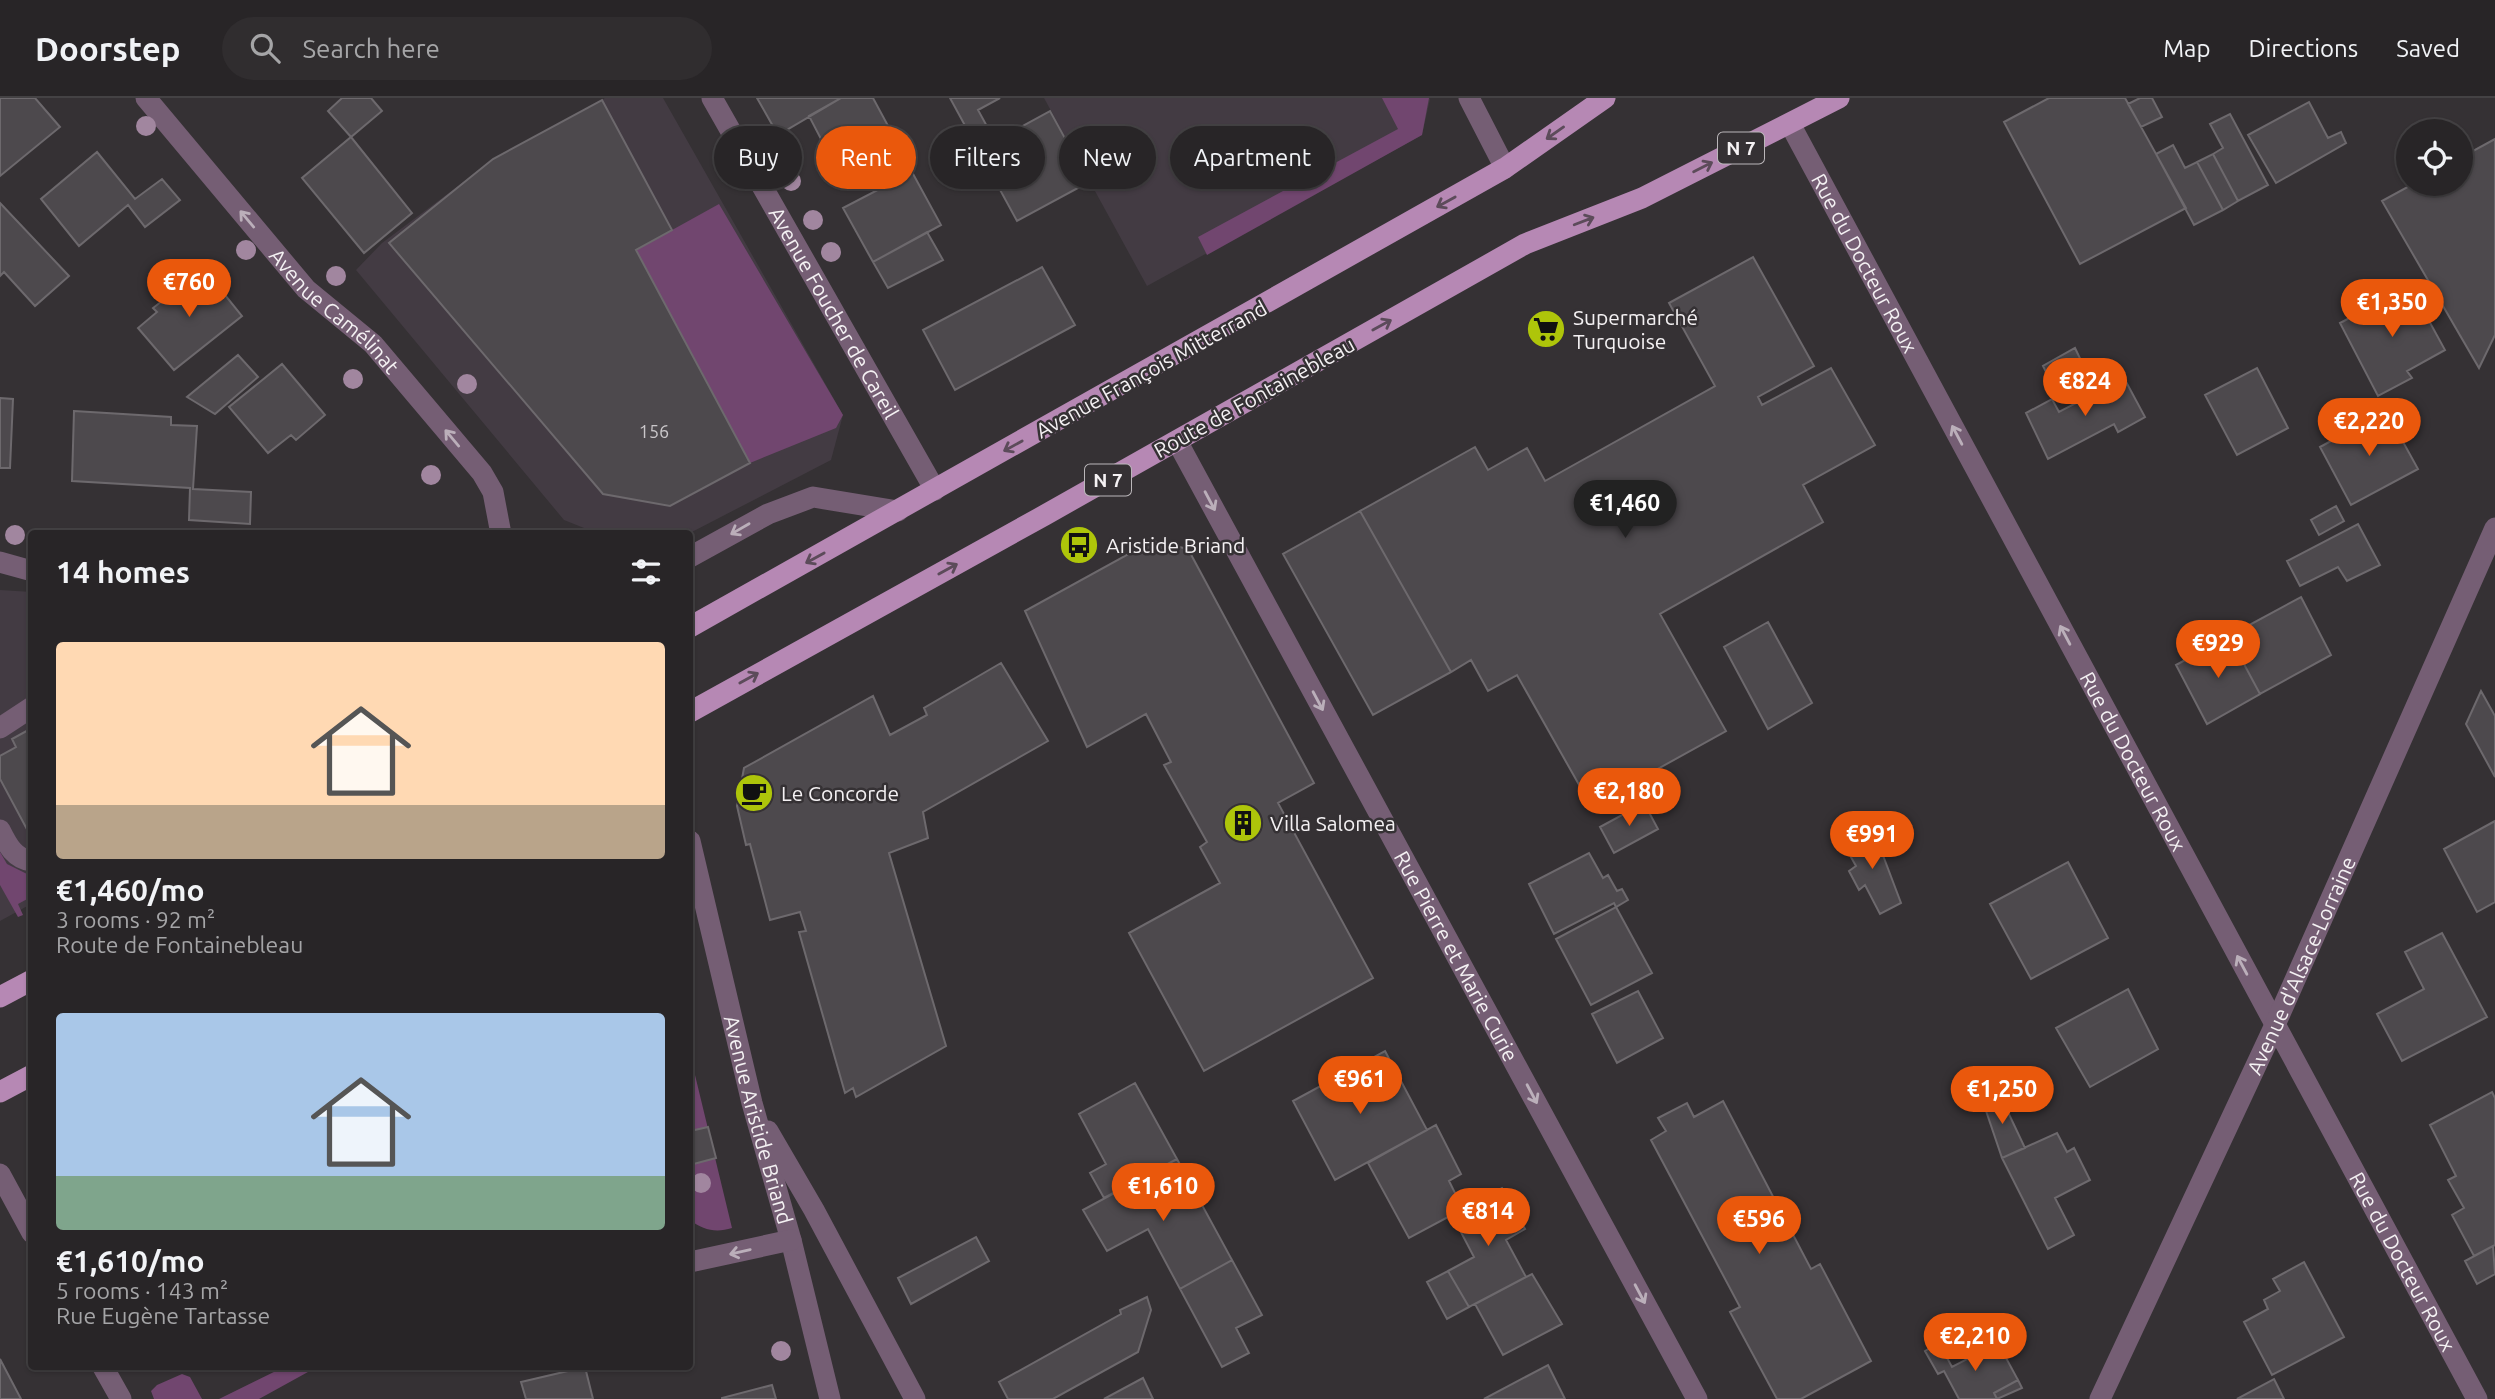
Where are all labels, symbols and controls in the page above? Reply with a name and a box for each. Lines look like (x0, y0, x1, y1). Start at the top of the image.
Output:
search box (222, 17, 712, 80)
icon: search (246, 29, 284, 67)
text: Doorstep (35, 30, 180, 67)
text: Search here (302, 34, 440, 63)
text: Map (2163, 35, 2210, 62)
text: Directions (2248, 35, 2358, 62)
text: Saved (2396, 35, 2460, 62)
map controls (2396, 119, 2473, 196)
button: locate (2396, 119, 2473, 196)
chip: Buy (714, 126, 802, 189)
chip: Rent (816, 126, 916, 189)
chip: Filters (930, 126, 1045, 189)
chip: New (1059, 126, 1156, 189)
chip: Apartment (1170, 126, 1335, 189)
one-way arrow (1546, 126, 1565, 140)
road number: N 7 (1718, 132, 1764, 164)
one-way arrow (1692, 160, 1713, 174)
street label: Rue du Docteur Roux (1807, 169, 1923, 357)
one-way arrow (1436, 196, 1457, 209)
street label: Avenue Foucher de Careil (764, 203, 904, 423)
one-way arrow (239, 210, 255, 228)
one-way arrow (1572, 214, 1594, 227)
street label: Avenue Camélinat (265, 243, 404, 378)
pin: €760 (148, 260, 230, 319)
text: €760 (163, 269, 215, 294)
pin: €1,350 (2335, 280, 2449, 339)
text: €1,350 (2357, 289, 2427, 314)
street label: Avenue François Mitterrand (1031, 295, 1271, 443)
place label: Supermarché Turquoise (1573, 305, 1698, 353)
supermarket icon: Supermarché Turquoise (1525, 308, 1567, 350)
one-way arrow (1371, 318, 1391, 332)
street label: Route de Fontainebleau (1149, 332, 1359, 462)
pin: €824 (2044, 358, 2126, 418)
text: €824 (2059, 368, 2111, 393)
pin: €2,220 (2312, 398, 2426, 458)
text: €2,220 (2334, 408, 2404, 433)
house number: 156 (639, 421, 669, 441)
one-way arrow (1950, 425, 1963, 446)
one-way arrow (444, 429, 460, 447)
one-way arrow (1004, 439, 1024, 453)
road number: N 7 (1085, 464, 1131, 496)
pin: €1,460 (1568, 480, 1682, 540)
one-way arrow (1203, 490, 1217, 510)
text: €1,460 (1590, 490, 1660, 515)
one-way arrow (731, 522, 751, 536)
bus stop icon: Aristide Briand (1058, 524, 1100, 566)
place label: Aristide Briand (1106, 533, 1245, 557)
one-way arrow (805, 552, 826, 565)
icon: filters (627, 553, 665, 591)
text: 14 homes (56, 555, 190, 589)
one-way arrow (938, 562, 958, 576)
pin: €929 (2177, 620, 2259, 680)
one-way arrow (2058, 626, 2072, 646)
text: €929 (2192, 630, 2244, 655)
street label: Rue du Docteur Roux (2075, 668, 2192, 855)
one-way arrow (738, 671, 759, 684)
icon: home (298, 688, 424, 814)
one-way arrow (1311, 690, 1325, 710)
pin: €2,180 (1572, 768, 1686, 828)
cafe icon: Le Concorde (733, 772, 775, 814)
text: €2,180 (1594, 778, 1664, 803)
place label: Le Concorde (781, 781, 899, 805)
building icon: Villa Salomea (1222, 802, 1264, 844)
place label: Villa Salomea (1270, 811, 1396, 835)
pin: €991 (1831, 812, 1913, 871)
text: €991 (1846, 821, 1898, 846)
street label: Rue Pierre et Marie Curie (1390, 847, 1523, 1065)
street label: Avenue d'Alsace-Lorraine (2242, 853, 2360, 1078)
text: €1,460/mo (56, 873, 205, 907)
text: 3 rooms · 92 m² (56, 907, 215, 932)
text: Route de Fontainebleau (56, 932, 303, 957)
one-way arrow (2235, 955, 2249, 976)
street label: Avenue Aristide Briand (720, 1013, 798, 1227)
pin: €961 (1319, 1056, 1401, 1116)
icon: home (298, 1059, 424, 1185)
text: €961 (1334, 1066, 1386, 1091)
pin: €1,250 (1945, 1066, 2059, 1126)
text: €1,250 (1967, 1076, 2037, 1101)
one-way arrow (1525, 1084, 1539, 1104)
pin: €1,610 (1106, 1164, 1220, 1223)
street label: Rue du Docteur Roux (2345, 1168, 2461, 1355)
text: €1,610 (1128, 1173, 1198, 1198)
pin: €814 (1447, 1188, 1529, 1248)
pin: €596 (1718, 1196, 1800, 1256)
text: €814 (1462, 1198, 1514, 1223)
text: €596 (1733, 1206, 1785, 1231)
text: €1,610/mo (56, 1244, 205, 1278)
one-way arrow (729, 1246, 752, 1259)
text: 5 rooms · 143 m² (56, 1278, 228, 1303)
one-way arrow (1633, 1284, 1647, 1304)
text: Rue Eugène Tartasse (56, 1303, 270, 1328)
pin: €2,210 (1918, 1314, 2032, 1373)
text: €2,210 (1940, 1323, 2010, 1348)

